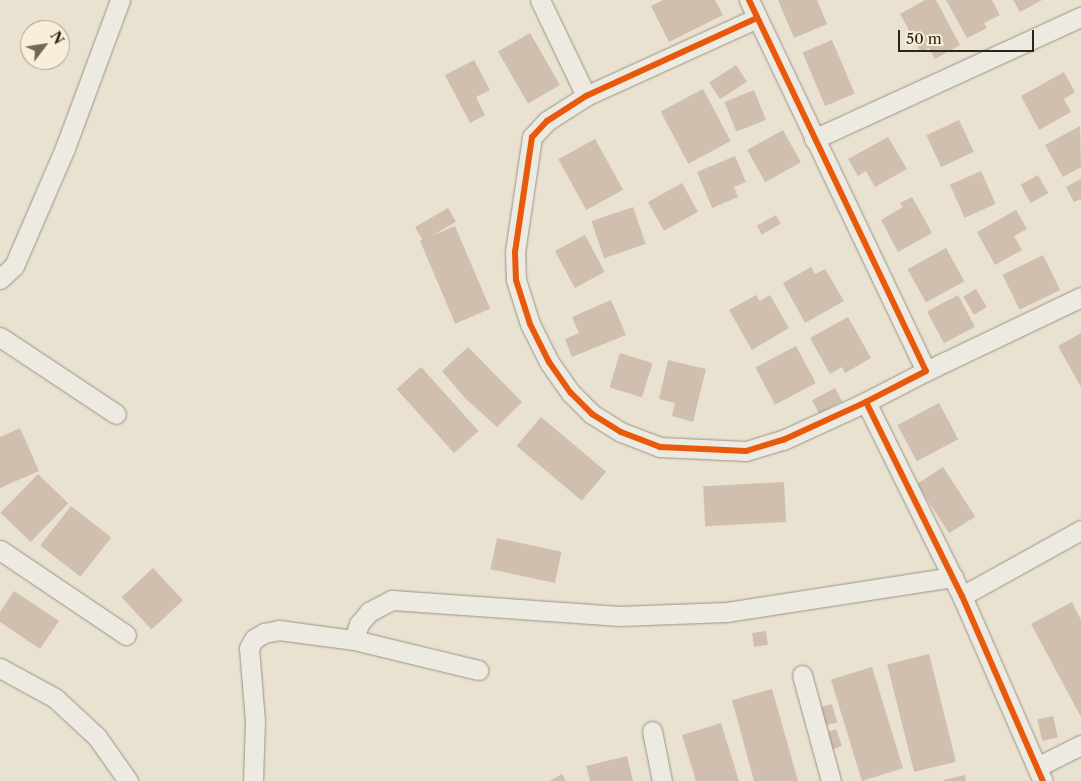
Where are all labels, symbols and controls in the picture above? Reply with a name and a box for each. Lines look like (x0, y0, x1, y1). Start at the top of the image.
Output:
north arrow (20, 20, 70, 70)
scale bar (901, 20, 1037, 52)
text: N (46, 28, 68, 48)
text: 50 m (906, 29, 942, 48)

